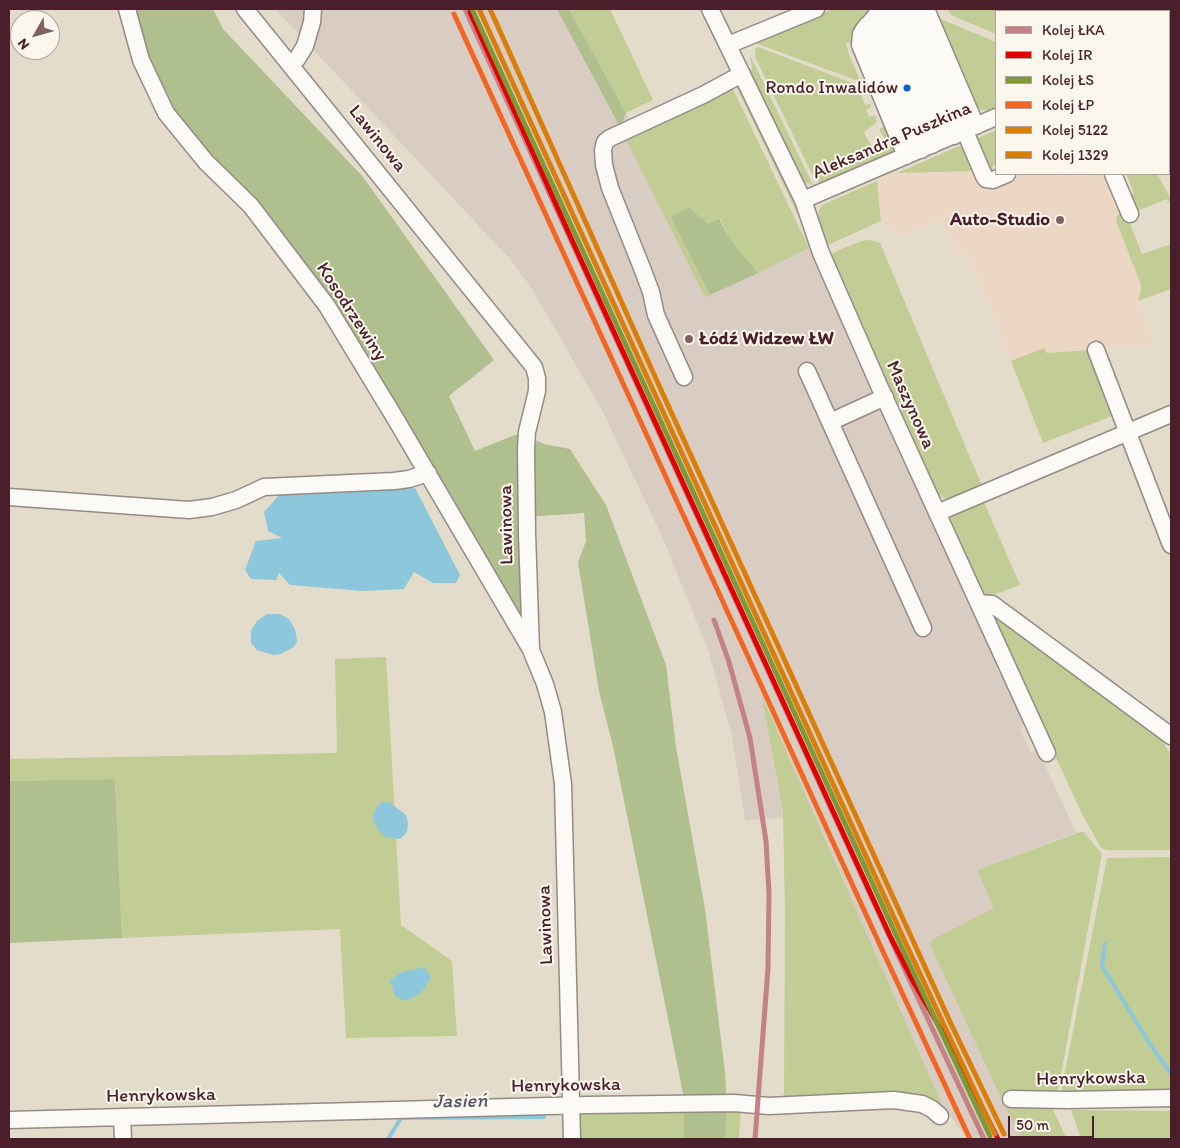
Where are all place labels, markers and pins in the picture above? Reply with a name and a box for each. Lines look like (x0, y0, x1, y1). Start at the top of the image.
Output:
place label: Rondo Inwalidów (765, 77, 898, 99)
marker: Rondo Inwalidów (902, 83, 912, 93)
place label: Auto-Studio (950, 209, 1050, 231)
marker: Auto-Studio (1054, 214, 1066, 226)
place label: Łódź Widzew ŁW (699, 328, 834, 350)
marker: Łódź Widzew ŁW (683, 333, 695, 345)

